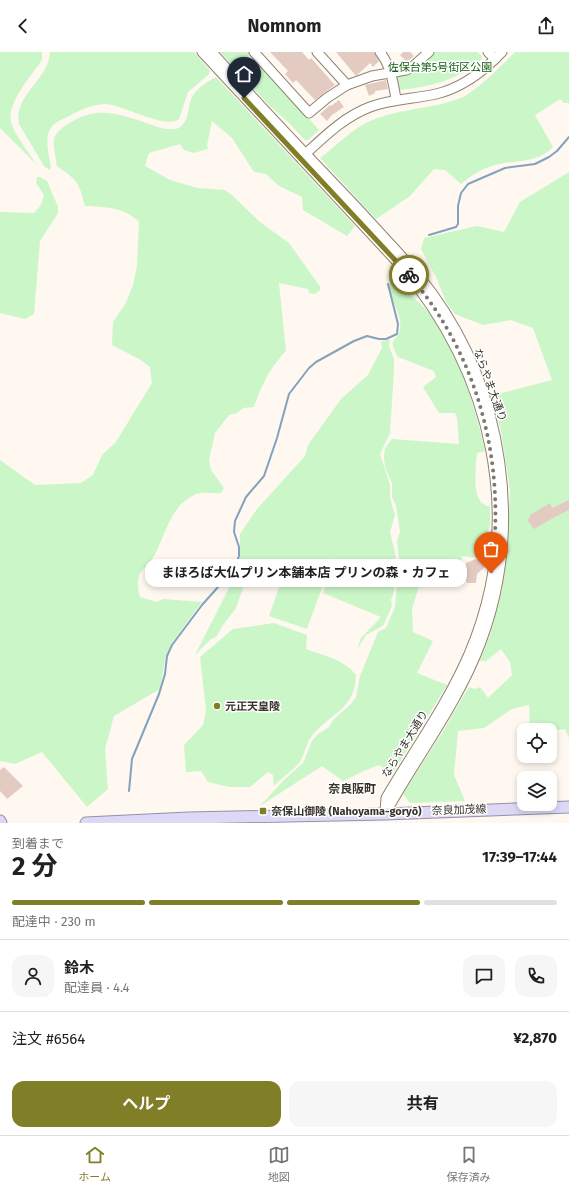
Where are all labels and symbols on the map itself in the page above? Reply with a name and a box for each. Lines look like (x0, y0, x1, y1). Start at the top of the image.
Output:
pin (227, 57, 261, 98)
park label: 佐保台第5号街区公園 (388, 61, 492, 74)
courier (389, 255, 429, 295)
street label: ならやま大通り (471, 347, 509, 423)
pin (474, 532, 508, 573)
callout: まほろば大仏プリン本舗本店 プリンの森・カフェ (145, 559, 467, 587)
place label: 元正天皇陵 (225, 700, 280, 713)
marker: 元正天皇陵 (212, 701, 222, 711)
street label: ならやま大通り (379, 708, 431, 780)
district label: 奈良阪町 (328, 782, 376, 796)
street label: 奈良加茂線 (431, 803, 487, 817)
place label: 奈保山御陵 (Nahoyama-goryō) (271, 805, 422, 818)
marker: 奈保山御陵 (Nahoyama-goryō) (258, 806, 268, 816)

